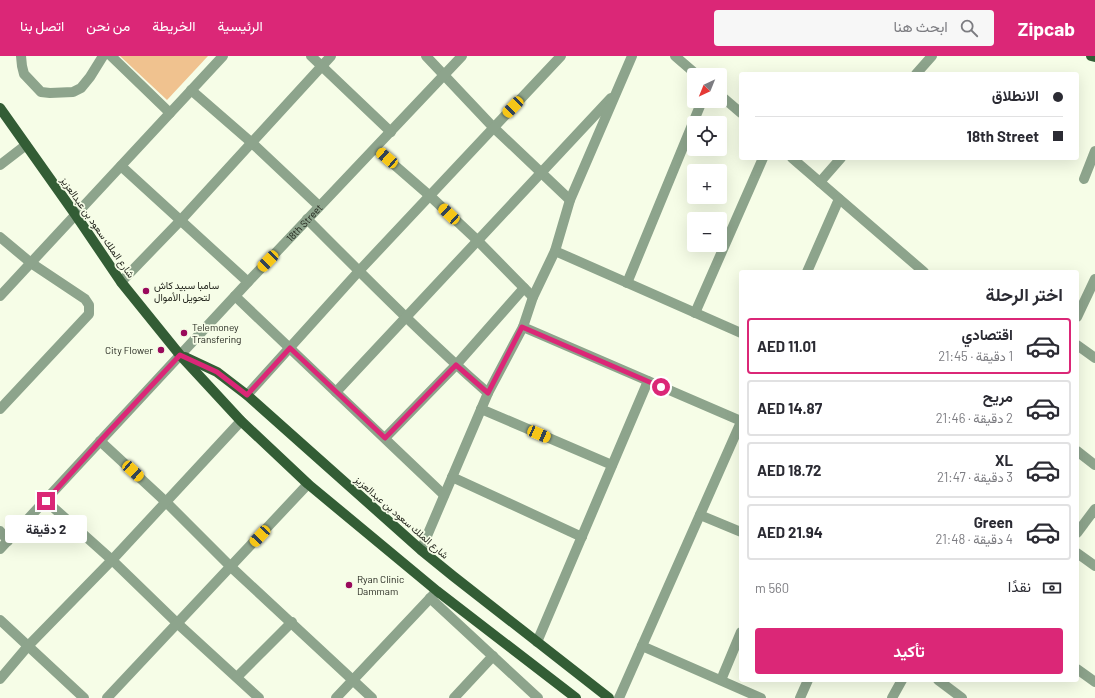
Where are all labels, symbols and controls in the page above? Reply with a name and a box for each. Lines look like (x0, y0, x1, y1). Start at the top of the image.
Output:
search box (714, 10, 994, 46)
text: اتصل بنا (20, 17, 64, 34)
text: من نحن (86, 17, 130, 34)
text: الخريطة (152, 17, 196, 34)
text: الرئيسية (218, 17, 263, 34)
text: ابحث هنا (893, 17, 948, 35)
icon: search (958, 17, 980, 39)
text: Zipcab (1018, 17, 1075, 40)
north arrow (687, 68, 727, 108)
map controls (687, 68, 727, 252)
text: الانطلاق (992, 86, 1039, 104)
car (500, 94, 526, 120)
button: locate (687, 116, 727, 156)
text: 18th Street (967, 127, 1039, 145)
car (374, 146, 400, 170)
button: + (687, 164, 727, 204)
street label: شارع الملك سعود بن عبدالعزيز (57, 173, 138, 280)
street label: 18th Street (284, 201, 325, 244)
car (436, 201, 462, 227)
button: − (687, 212, 727, 252)
car (255, 248, 281, 274)
place label: سامبا سبيد كاش لتحويل الأموال (154, 279, 219, 304)
text: اختر الرحلة (986, 283, 1063, 305)
marker: سامبا سبيد كاش لتحويل الأموال (141, 286, 151, 296)
place label: Telemoney Transfering (192, 321, 241, 345)
text: اقتصادي (961, 325, 1013, 343)
marker: Telemoney Transfering (179, 328, 189, 338)
icon: car (1025, 328, 1061, 364)
text: AED 11.01 (757, 337, 816, 355)
place label: City Flower (105, 344, 153, 356)
marker: City Flower (156, 345, 166, 355)
text: 1 دقيقة · 21:45 (938, 348, 1013, 364)
route start (652, 378, 670, 396)
text: مريح (983, 387, 1013, 405)
icon: car (1025, 390, 1061, 426)
text: AED 14.87 (757, 399, 822, 417)
text: 2 دقيقة · 21:46 (936, 410, 1013, 426)
car (526, 424, 552, 444)
text: XL (995, 451, 1013, 469)
icon: car (1025, 452, 1061, 488)
car (120, 459, 146, 483)
text: AED 18.72 (757, 461, 821, 479)
text: 3 دقيقة · 21:47 (937, 469, 1013, 485)
street label: شارع الملك سعود بن عبدالعزيز (351, 472, 451, 562)
route end (37, 492, 55, 510)
text: Green (974, 513, 1013, 531)
icon: car (1025, 514, 1061, 550)
callout: 2 دقيقة (5, 515, 87, 543)
text: 2 دقيقة (26, 521, 66, 537)
car (247, 523, 273, 549)
text: AED 21.94 (757, 523, 823, 541)
text: 4 دقيقة · 21:48 (936, 531, 1013, 547)
place label: Ryan Clinic Dammam (357, 573, 404, 597)
text: نقدًا (1008, 577, 1031, 595)
icon: cash (1041, 577, 1063, 599)
marker: Ryan Clinic Dammam (344, 580, 354, 590)
text: 560 m (755, 580, 789, 596)
button: تأكيد (755, 628, 1063, 674)

